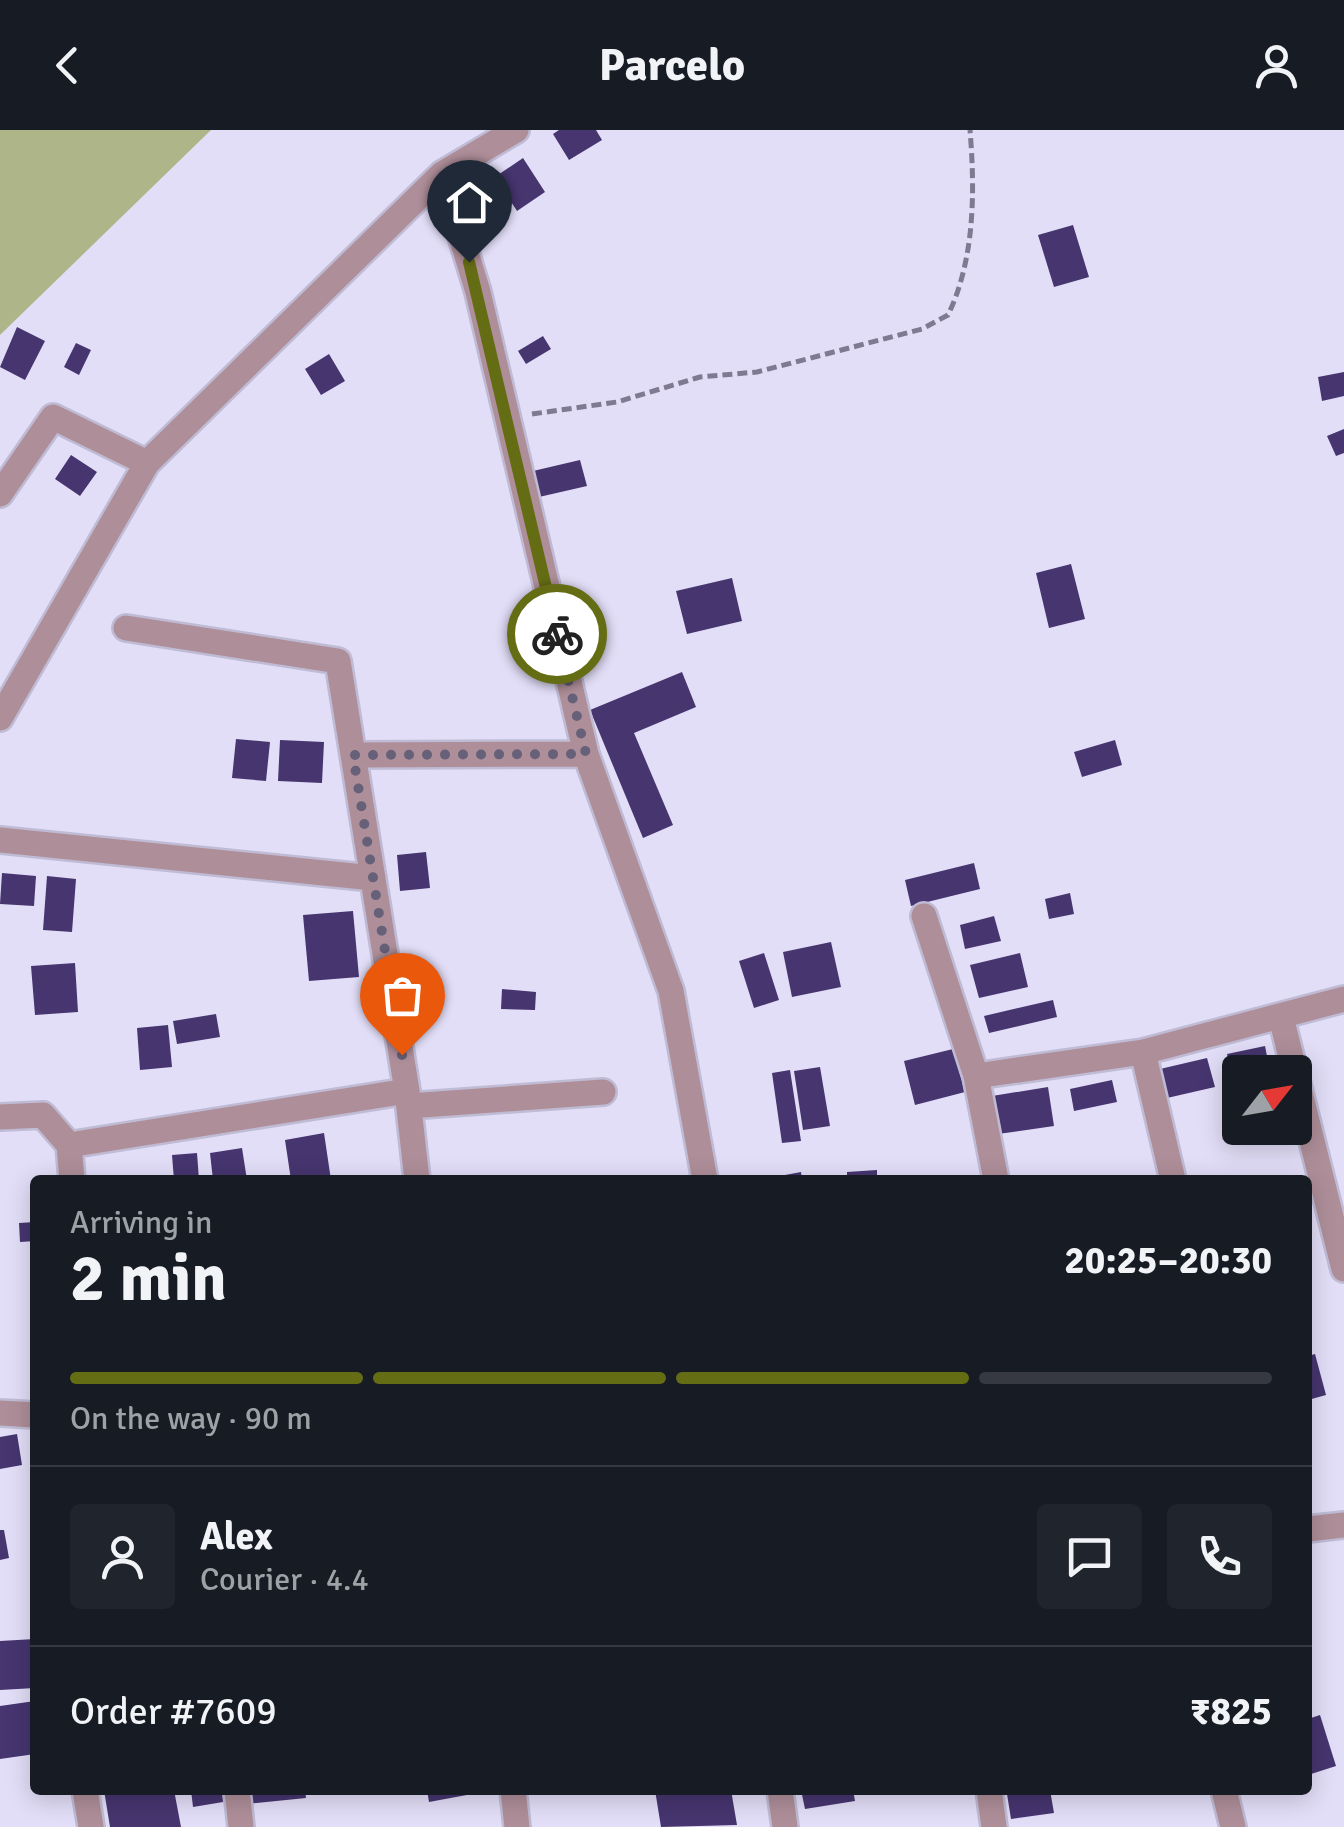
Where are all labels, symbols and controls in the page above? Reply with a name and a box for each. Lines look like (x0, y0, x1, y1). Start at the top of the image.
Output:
icon: back (40, 38, 95, 93)
text: Parcelo (599, 38, 745, 93)
icon: person (1249, 38, 1304, 93)
pin (427, 160, 512, 263)
icon: home (442, 175, 497, 230)
courier (507, 584, 607, 684)
icon: bike (530, 607, 585, 662)
pin (360, 953, 445, 1056)
icon: bag (375, 968, 430, 1023)
north arrow (1222, 1055, 1312, 1145)
map controls (1222, 1055, 1312, 1145)
text: Arriving in (70, 1203, 212, 1242)
text: 20:25–20:30 (1064, 1237, 1272, 1284)
text: 2 min (70, 1239, 227, 1319)
text: On the way · 90 m (70, 1399, 312, 1438)
button: person (70, 1504, 175, 1609)
button: chat (1037, 1504, 1142, 1609)
button: phone (1167, 1504, 1272, 1609)
text: Alex (200, 1513, 273, 1560)
text: Courier · 4.4 (200, 1560, 369, 1599)
text: Order #7609 (70, 1688, 277, 1735)
text: ₹825 (1190, 1688, 1272, 1735)

